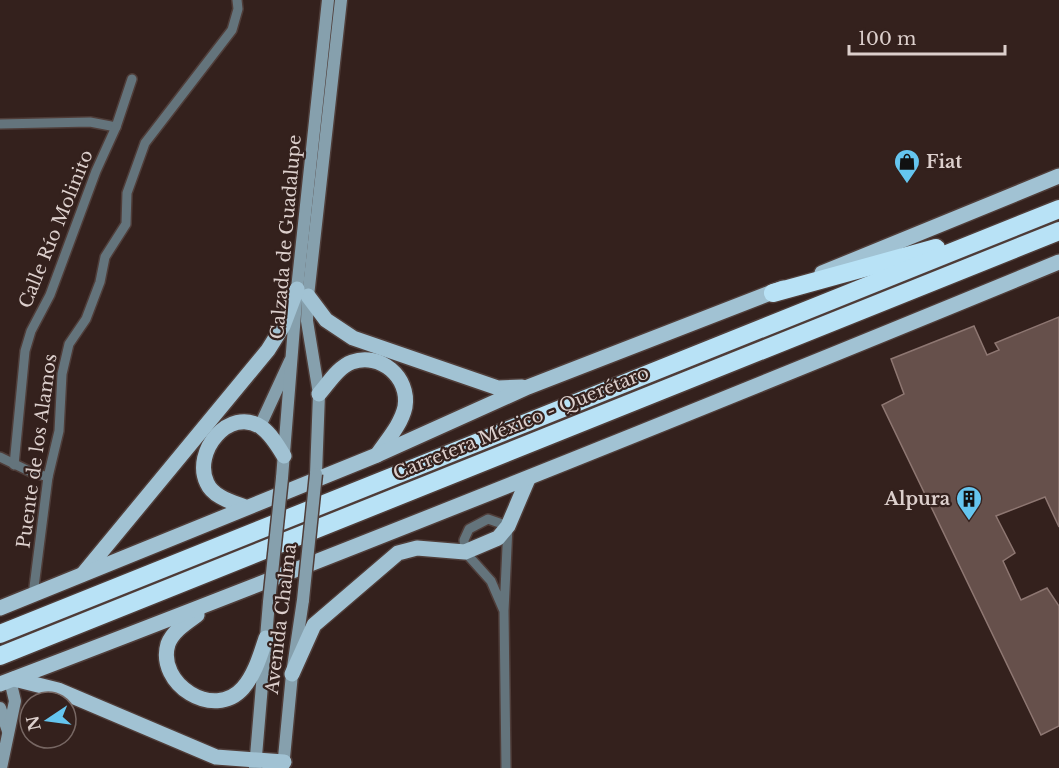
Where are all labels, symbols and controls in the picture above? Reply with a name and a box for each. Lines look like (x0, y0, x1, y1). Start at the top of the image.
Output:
scale bar (849, 18, 1005, 56)
text: 100 m (858, 28, 916, 50)
street label: Calzada de Guadalupe (266, 134, 306, 340)
street label: Calle Río Molinito (14, 147, 98, 311)
shop icon: Fiat (892, 147, 922, 185)
place label: Fiat (926, 151, 962, 173)
street label: Puente de los Alamos (12, 352, 62, 550)
street label: Carretera México - Querétaro (390, 361, 652, 485)
building icon: Alpura (954, 484, 984, 522)
place label: Alpura (883, 488, 951, 510)
street label: Avenida Chalma (261, 543, 301, 696)
north arrow (18, 690, 78, 750)
text: N (22, 714, 45, 733)

